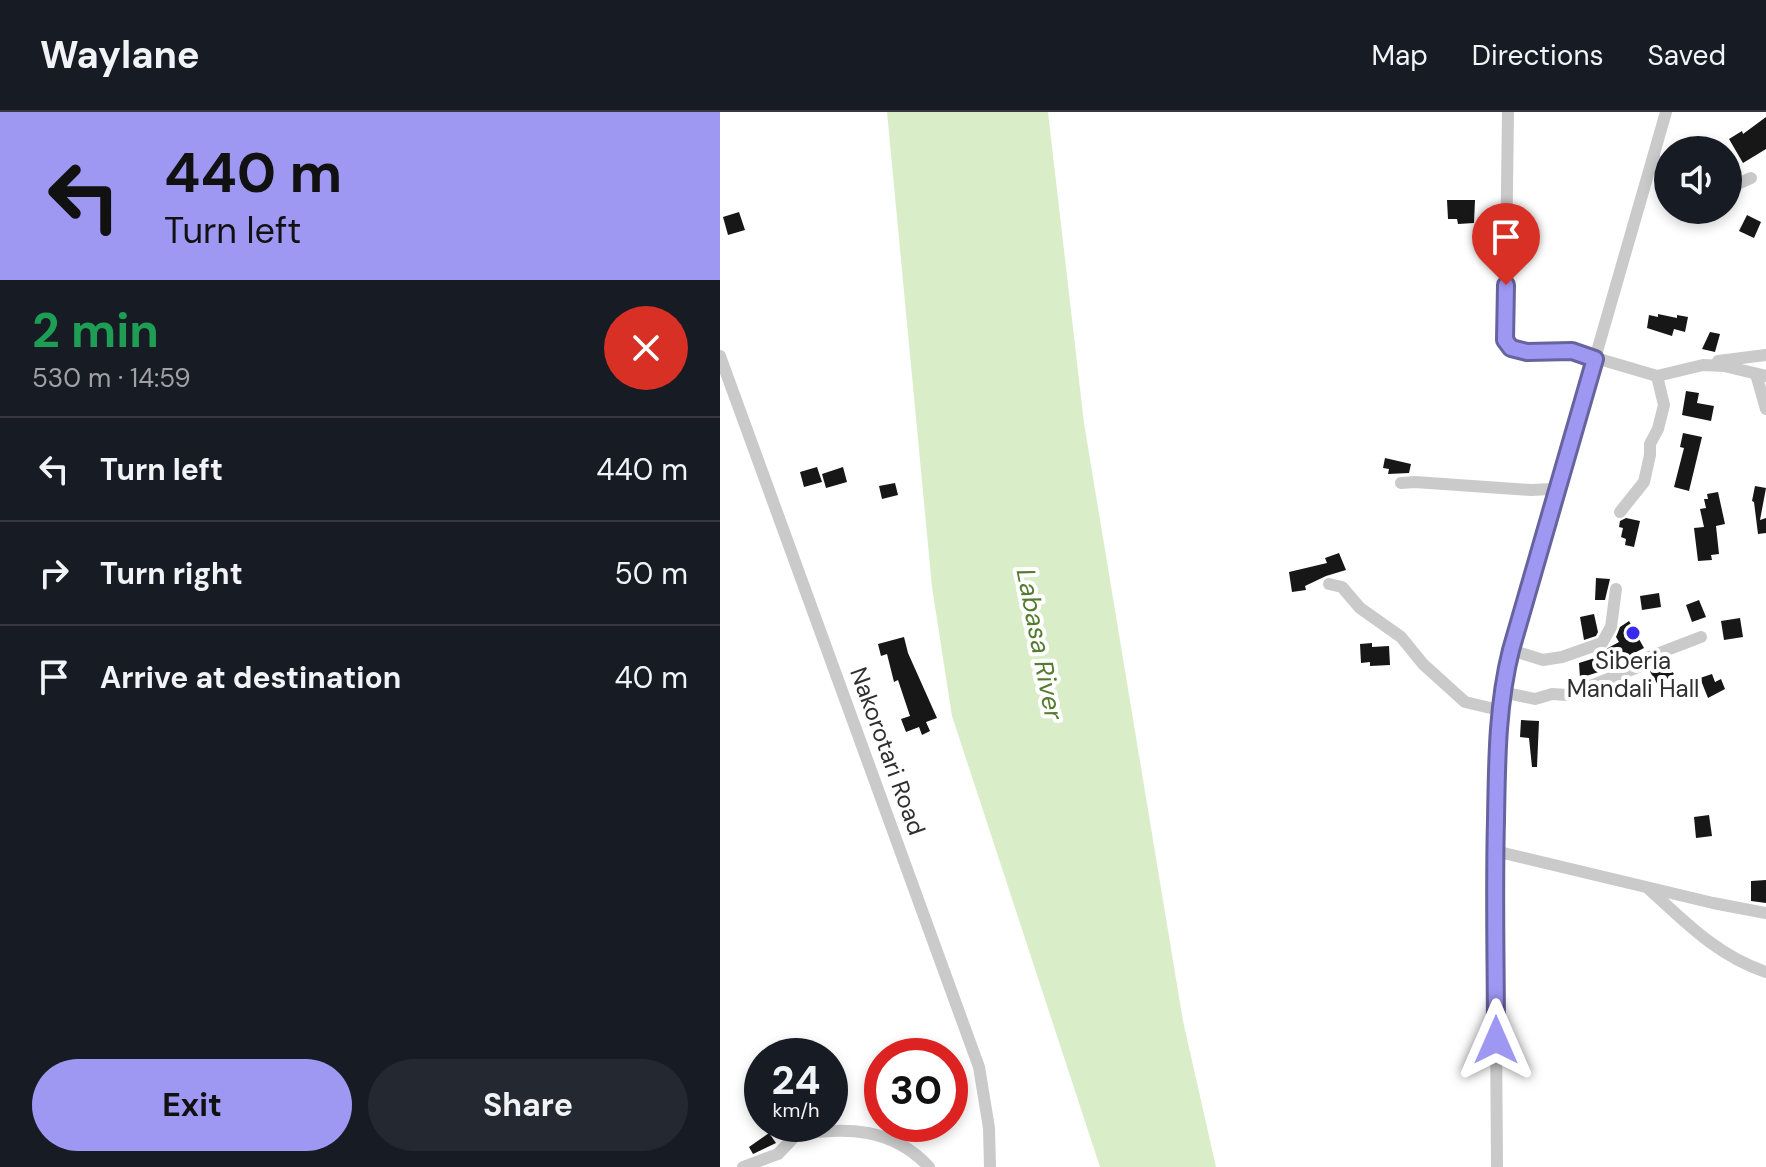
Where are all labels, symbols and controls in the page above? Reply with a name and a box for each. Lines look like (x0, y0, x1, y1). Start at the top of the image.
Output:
text: Waylane (40, 30, 200, 80)
text: Map (1371, 37, 1428, 74)
text: Directions (1472, 37, 1604, 74)
text: Saved (1648, 37, 1726, 74)
text: 440 m (164, 136, 342, 209)
map controls (1654, 136, 1742, 224)
button: sound (1654, 136, 1742, 224)
icon: left (32, 144, 136, 248)
pin (1472, 203, 1540, 285)
text: Turn left (164, 207, 301, 254)
icon: arrive (1484, 215, 1528, 259)
text: 2 min (32, 299, 159, 362)
button: close (604, 306, 688, 390)
text: 530 m · 14:59 (32, 361, 191, 395)
icon: left (32, 447, 76, 491)
text: Turn left (100, 450, 223, 489)
text: 440 m (596, 450, 688, 489)
icon: right (32, 551, 76, 595)
text: Turn right (100, 554, 243, 593)
text: 50 m (614, 554, 688, 593)
water label: Labasa River (1009, 566, 1072, 724)
marker: Siberia Mandali Hall (1624, 624, 1642, 642)
place label: Siberia Mandali Hall (1567, 645, 1699, 704)
icon: arrive (32, 655, 76, 699)
text: Arrive at destination (100, 658, 401, 697)
text: 40 m (615, 658, 688, 697)
street label: Nakorotari Road (843, 663, 933, 839)
position arrow (1454, 998, 1538, 1082)
speed limit sign: 30 (864, 1038, 968, 1142)
text: 24 (772, 1054, 820, 1106)
button: Exit (32, 1059, 352, 1151)
button: Share (368, 1059, 688, 1151)
text: km/h (772, 1097, 820, 1123)

